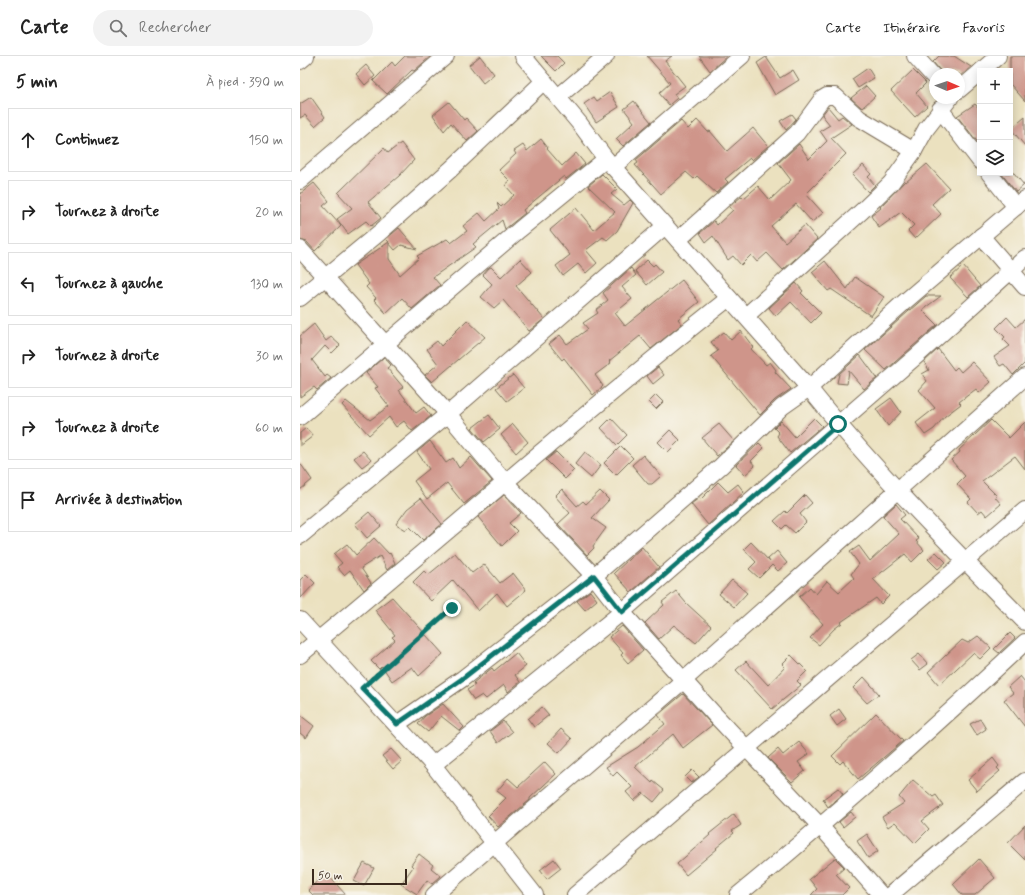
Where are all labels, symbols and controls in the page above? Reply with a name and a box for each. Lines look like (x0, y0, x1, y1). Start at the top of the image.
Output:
search box (93, 10, 373, 46)
text: Carte (20, 15, 69, 40)
icon: search (107, 17, 129, 39)
text: Rechercher (139, 18, 212, 38)
text: Carte (825, 19, 861, 37)
text: Itinéraire (883, 19, 940, 37)
text: Favoris (962, 19, 1005, 37)
north arrow (929, 68, 965, 104)
map controls (977, 68, 1013, 176)
button: + (977, 68, 1013, 104)
text: 5 min (16, 71, 58, 93)
text: À pied · 390 m (206, 74, 284, 91)
button: − (977, 104, 1013, 140)
icon: ahead (17, 129, 39, 151)
text: Continuez (55, 130, 119, 150)
text: 150 m (249, 132, 283, 149)
button: layers (977, 140, 1013, 176)
icon: right (17, 201, 39, 223)
text: Tournez à droite (55, 202, 159, 222)
text: 20 m (255, 204, 283, 221)
icon: left (17, 273, 39, 295)
text: Tournez à gauche (55, 274, 163, 294)
text: 130 m (250, 276, 283, 293)
icon: right (17, 345, 39, 367)
text: Tournez à droite (55, 346, 159, 366)
text: 30 m (256, 348, 283, 365)
route start (829, 415, 847, 433)
icon: right (17, 417, 39, 439)
text: Tournez à droite (55, 418, 159, 438)
text: 60 m (255, 420, 283, 437)
icon: arrive (17, 489, 39, 511)
text: Arrivée à destination (55, 490, 182, 510)
route end (443, 599, 461, 617)
scale bar (312, 867, 407, 886)
text: 50 m (318, 869, 343, 883)

